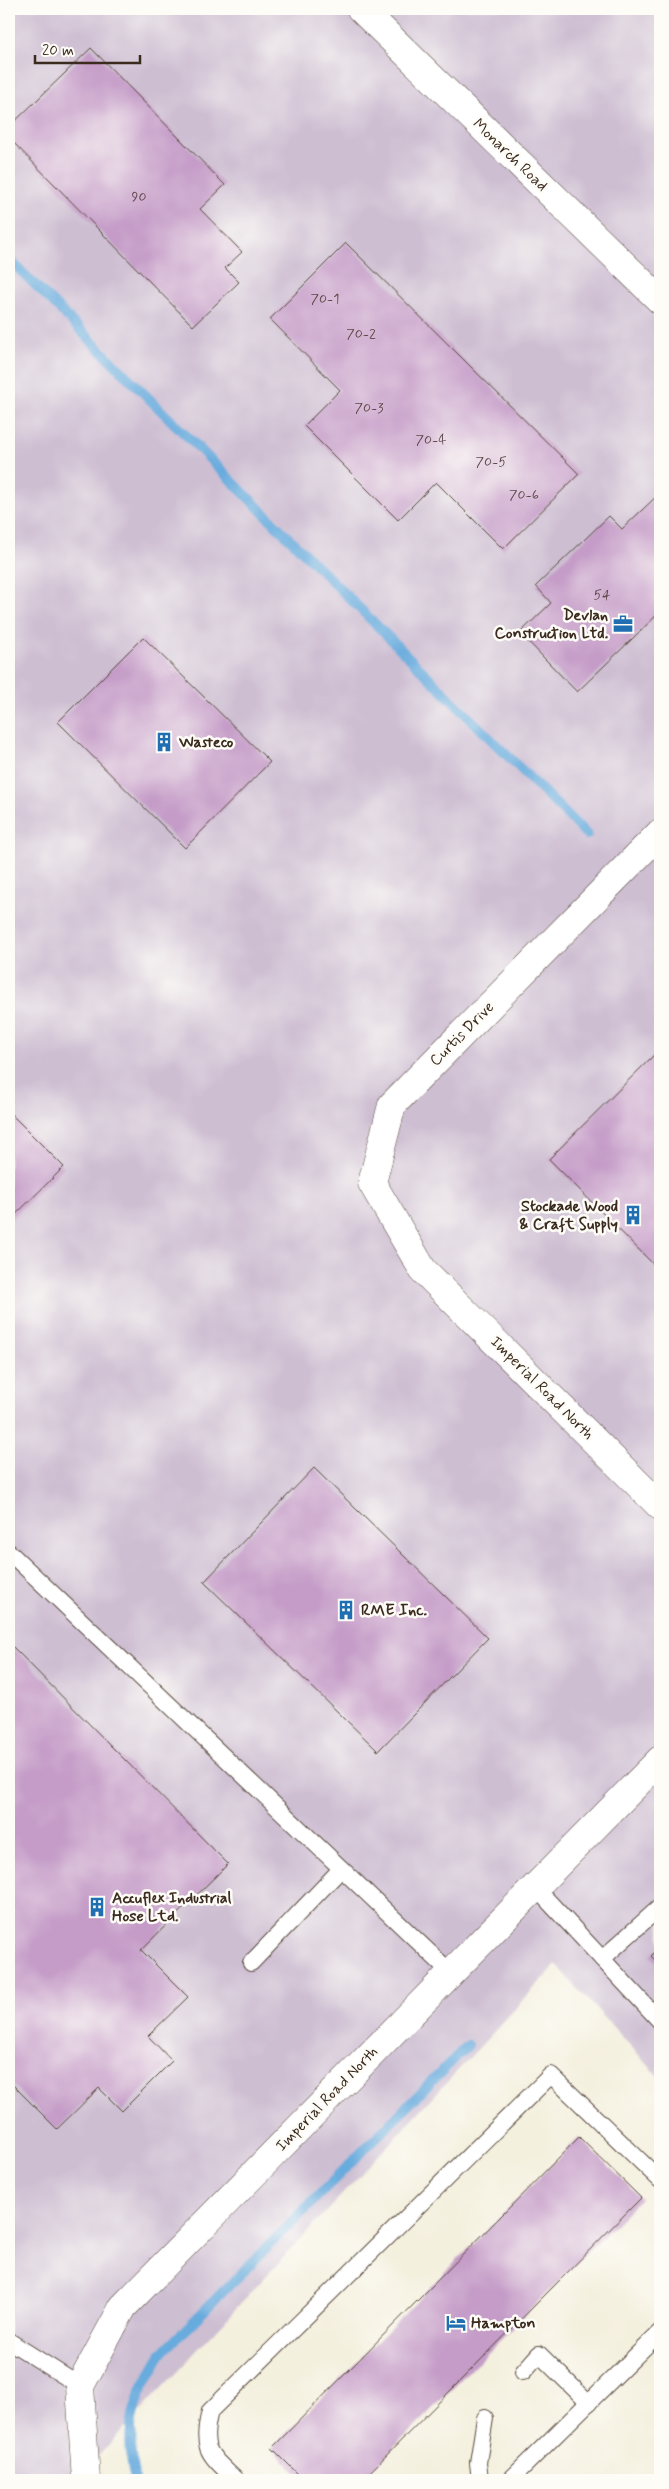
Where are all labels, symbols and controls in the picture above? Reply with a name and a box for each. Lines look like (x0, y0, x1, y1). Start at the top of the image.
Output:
scale bar (35, 32, 140, 64)
text: 20 m (42, 41, 74, 61)
street label: Monarch Road (468, 114, 552, 196)
house number: 90 (132, 188, 146, 206)
house number: 70-1 (310, 290, 340, 308)
house number: 70-2 (346, 325, 376, 343)
house number: 70-3 (354, 399, 384, 417)
house number: 70-4 (416, 431, 446, 449)
house number: 70-5 (475, 453, 507, 471)
house number: 70-6 (509, 486, 539, 504)
house number: 54 (594, 586, 611, 604)
place label: Devlan Construction Ltd. (494, 605, 608, 644)
office icon: Devlan Construction Ltd. (612, 613, 634, 635)
building icon: Wasteco (153, 731, 175, 753)
place label: Wasteco (178, 732, 234, 753)
street label: Curtis Drive (425, 997, 499, 1071)
place label: Stockade Wood & Craft Supply (519, 1196, 618, 1235)
building icon: Stockade Wood & Craft Supply (622, 1204, 644, 1226)
street label: Imperial Road North (486, 1332, 598, 1444)
building icon: RME Inc. (335, 1599, 357, 1621)
place label: RME Inc. (361, 1600, 427, 1621)
place label: Accuflex Industrial Hose Ltd. (112, 1888, 232, 1927)
building icon: Accuflex Industrial Hose Ltd. (86, 1896, 108, 1918)
street label: Imperial Road North (271, 2042, 383, 2156)
hotel icon: Hampton (445, 2312, 467, 2334)
place label: Hampton (471, 2313, 535, 2334)

